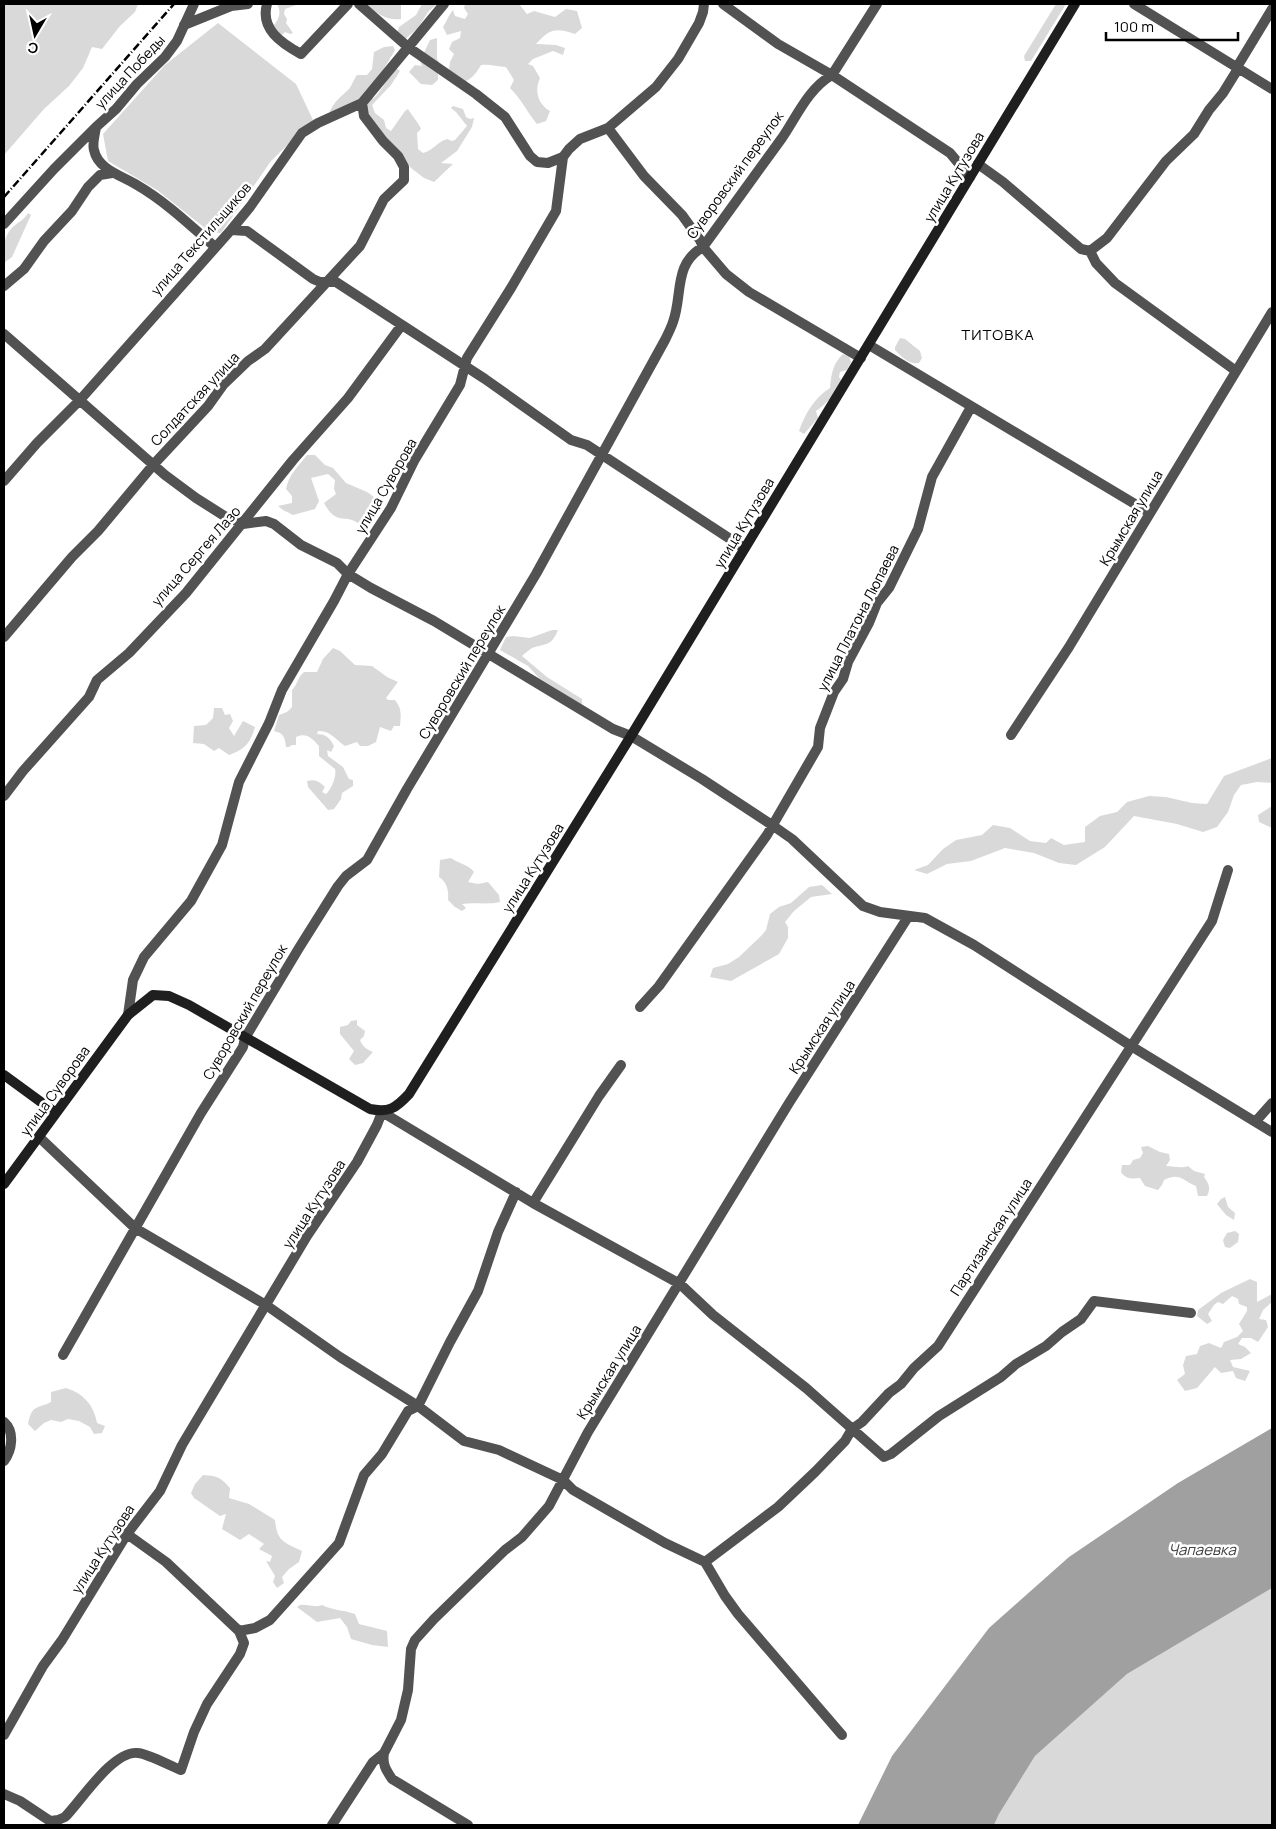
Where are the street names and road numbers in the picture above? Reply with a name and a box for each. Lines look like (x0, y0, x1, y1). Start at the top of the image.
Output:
street label: улица Победы (90, 31, 169, 113)
street label: Суворовский переулок (682, 106, 788, 242)
street label: улица Кутузова (919, 128, 988, 226)
street label: улица Текстильщиков (146, 178, 255, 299)
street label: Солдатская улица (146, 348, 243, 450)
street label: улица Суворова (350, 435, 421, 537)
street label: Крымская улица (1095, 466, 1167, 569)
street label: улица Кутузова (709, 474, 778, 572)
street label: улица Сергея Лазо (147, 502, 244, 610)
street label: улица Платона Люпаева (812, 541, 903, 694)
street label: Суворовский переулок (414, 600, 510, 742)
street label: улица Кутузова (497, 819, 568, 916)
street label: Суворовский переулок (198, 940, 292, 1083)
street label: Крымская улица (784, 976, 859, 1077)
street label: улица Суворова (15, 1042, 94, 1140)
street label: улица Кутузова (278, 1156, 349, 1252)
street label: Партизанская улица (945, 1174, 1036, 1299)
street label: Крымская улица (572, 1321, 645, 1423)
street label: улица Кутузова (67, 1501, 138, 1597)

